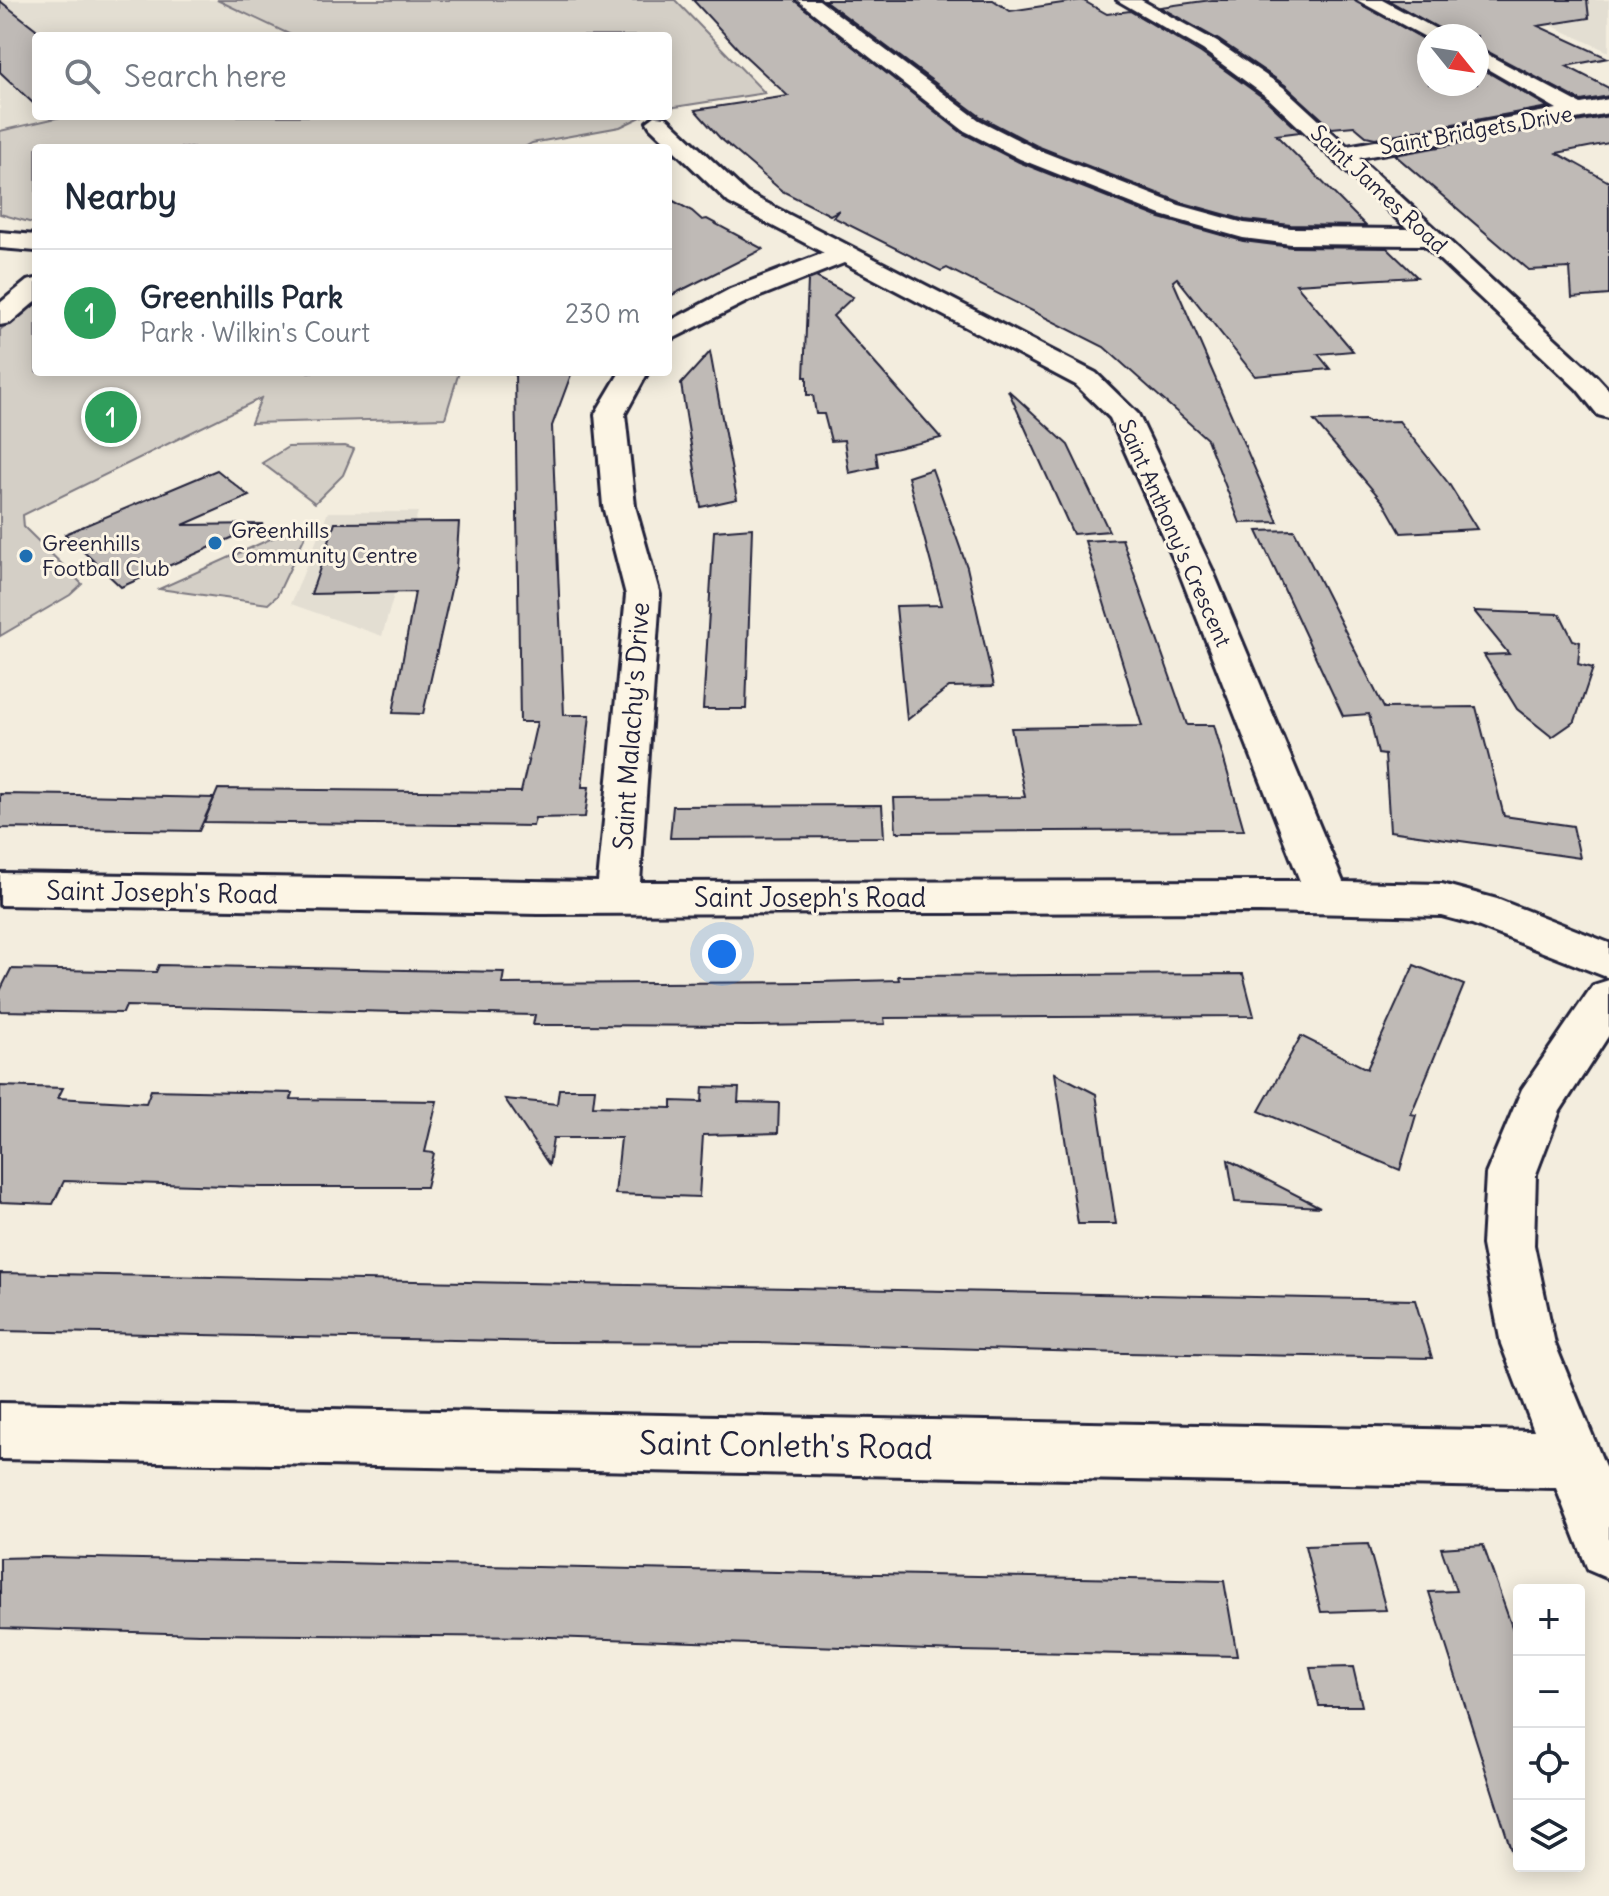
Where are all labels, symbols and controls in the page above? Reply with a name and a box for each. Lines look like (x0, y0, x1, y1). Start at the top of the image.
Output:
north arrow (1417, 24, 1489, 96)
search box (32, 32, 672, 120)
icon: search (60, 54, 104, 98)
text: Search here (124, 57, 287, 95)
street label: Saint Bridgets Drive (1378, 99, 1574, 161)
street label: Saint James Road (1305, 119, 1453, 259)
text: Nearby (64, 175, 177, 218)
text: Greenhills Park (140, 278, 343, 316)
text: 1 (85, 297, 95, 330)
text: 230 m (565, 297, 640, 330)
text: Park · Wilkin's Court (140, 316, 370, 349)
pin: 1 (85, 387, 137, 447)
street label: Saint Anthony's Crescent (1112, 415, 1238, 651)
place label: Greenhills Community Centre (231, 516, 418, 569)
place label: Greenhills Football Club (42, 529, 170, 582)
marker: Greenhills Community Centre (206, 534, 224, 552)
marker: Greenhills Football Club (17, 547, 35, 565)
street label: Saint Malachy's Drive (606, 601, 656, 851)
street label: Saint Joseph's Road (46, 873, 278, 911)
street label: Saint Joseph's Road (694, 881, 926, 914)
your location (702, 934, 742, 974)
street label: Saint Conleth's Road (639, 1422, 933, 1468)
map controls (1513, 1584, 1585, 1872)
button: + (1513, 1584, 1585, 1656)
button: − (1513, 1656, 1585, 1728)
button: locate (1513, 1728, 1585, 1800)
button: layers (1513, 1800, 1585, 1872)

